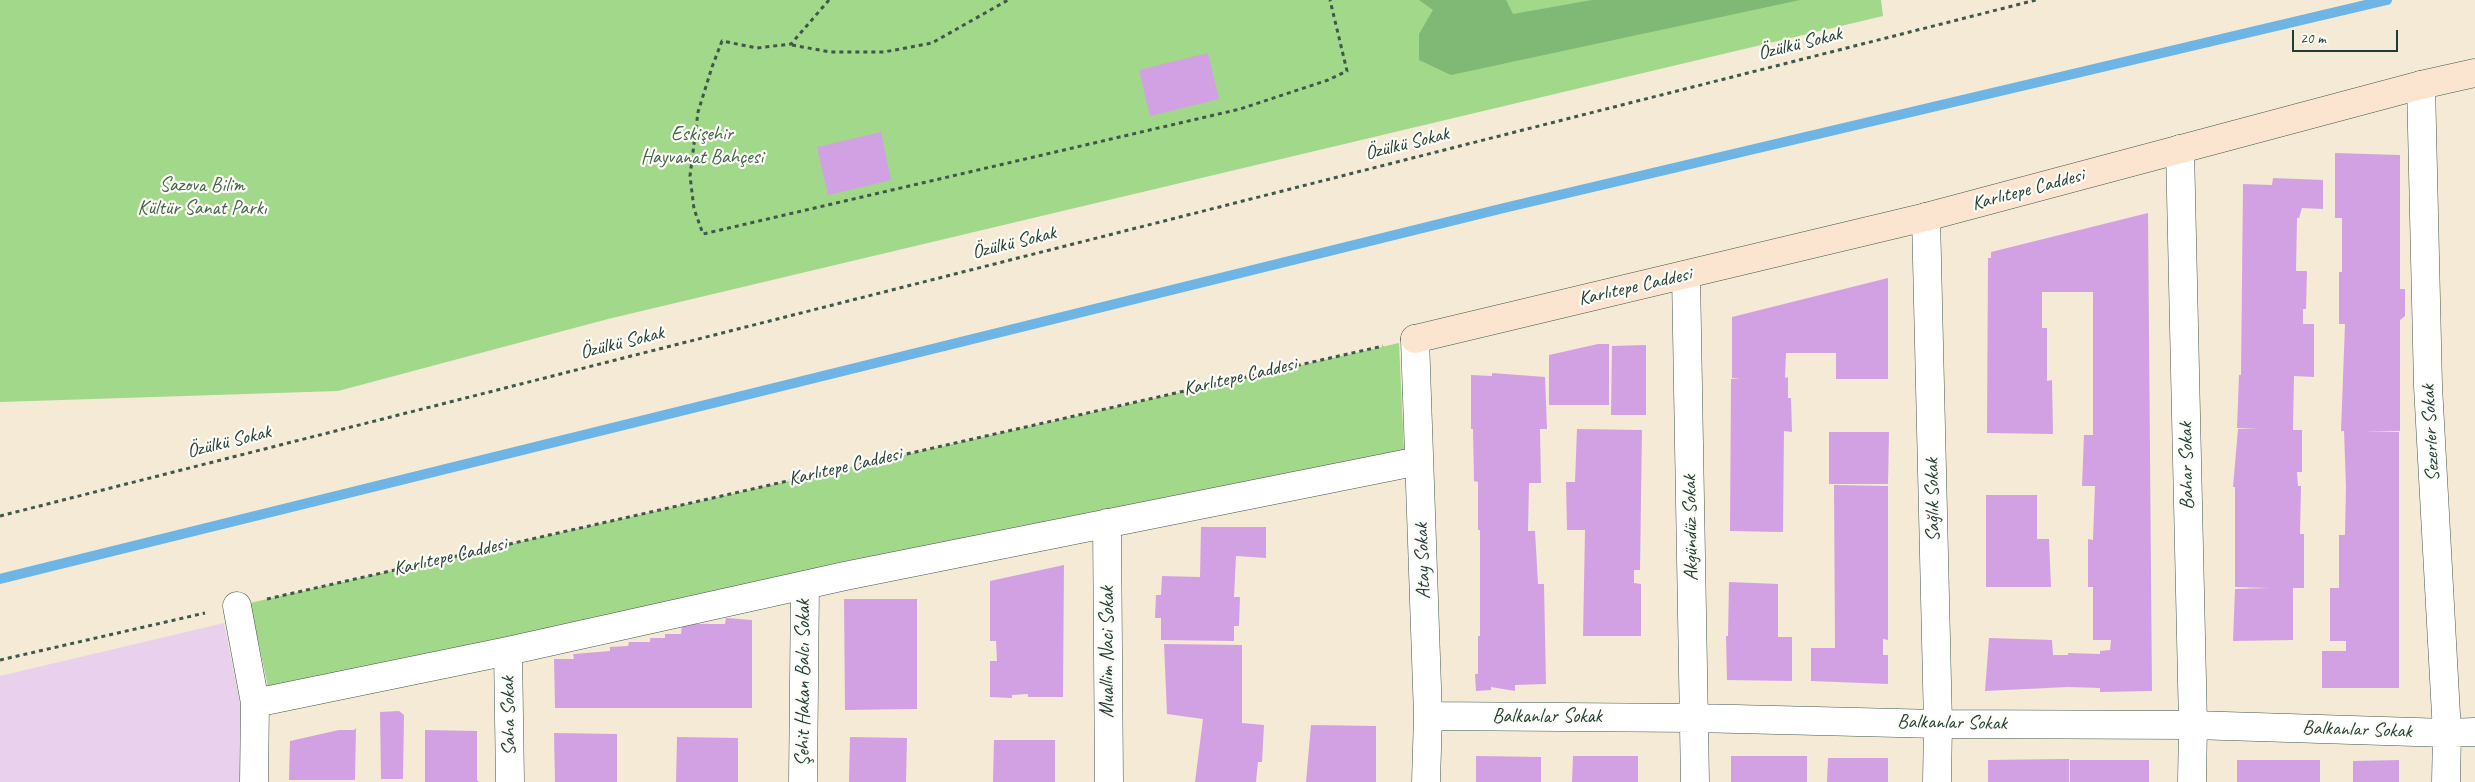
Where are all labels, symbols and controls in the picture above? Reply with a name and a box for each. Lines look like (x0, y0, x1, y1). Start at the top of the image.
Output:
scale bar (2295, 20, 2401, 52)
street label: Özülkü Sokak (1756, 22, 1844, 66)
text: 20 m (2300, 29, 2326, 48)
street label: Özülkü Sokak (1363, 122, 1451, 166)
park label: Eskişehir Hayvanat Bahçesi (641, 123, 763, 170)
street label: Karlıtepe Caddesi (1969, 164, 2087, 216)
park label: Sazova Bilim Kültür Sanat Parkı (138, 174, 266, 221)
street label: Özülkü Sokak (970, 221, 1058, 265)
street label: Karlıtepe Caddesi (1576, 262, 1694, 312)
street label: Özülkü Sokak (578, 321, 666, 365)
street label: Karlıtepe Caddesi (1181, 352, 1299, 402)
street label: Sezerler Sokak (2416, 384, 2446, 482)
street label: Özülkü Sokak (185, 420, 273, 464)
street label: Bahar Sokak (2174, 422, 2200, 510)
street label: Karlıtepe Caddesi (786, 442, 904, 492)
street label: Sağlık Sokak (1920, 458, 1946, 542)
street label: Akgündüz Sokak (1678, 475, 1704, 581)
street label: Atay Sokak (1410, 522, 1436, 600)
street label: Karlıtepe Caddesi (391, 532, 509, 582)
street label: Muallim Naci Sokak (1096, 586, 1120, 718)
street label: Şehit Hakan Balcı Sokak (792, 599, 816, 767)
street label: Saha Sokak (496, 676, 522, 756)
street label: Balkanlar Sokak (1492, 705, 1602, 729)
street label: Balkanlar Sokak (1897, 710, 2007, 736)
street label: Balkanlar Sokak (2302, 716, 2412, 744)

